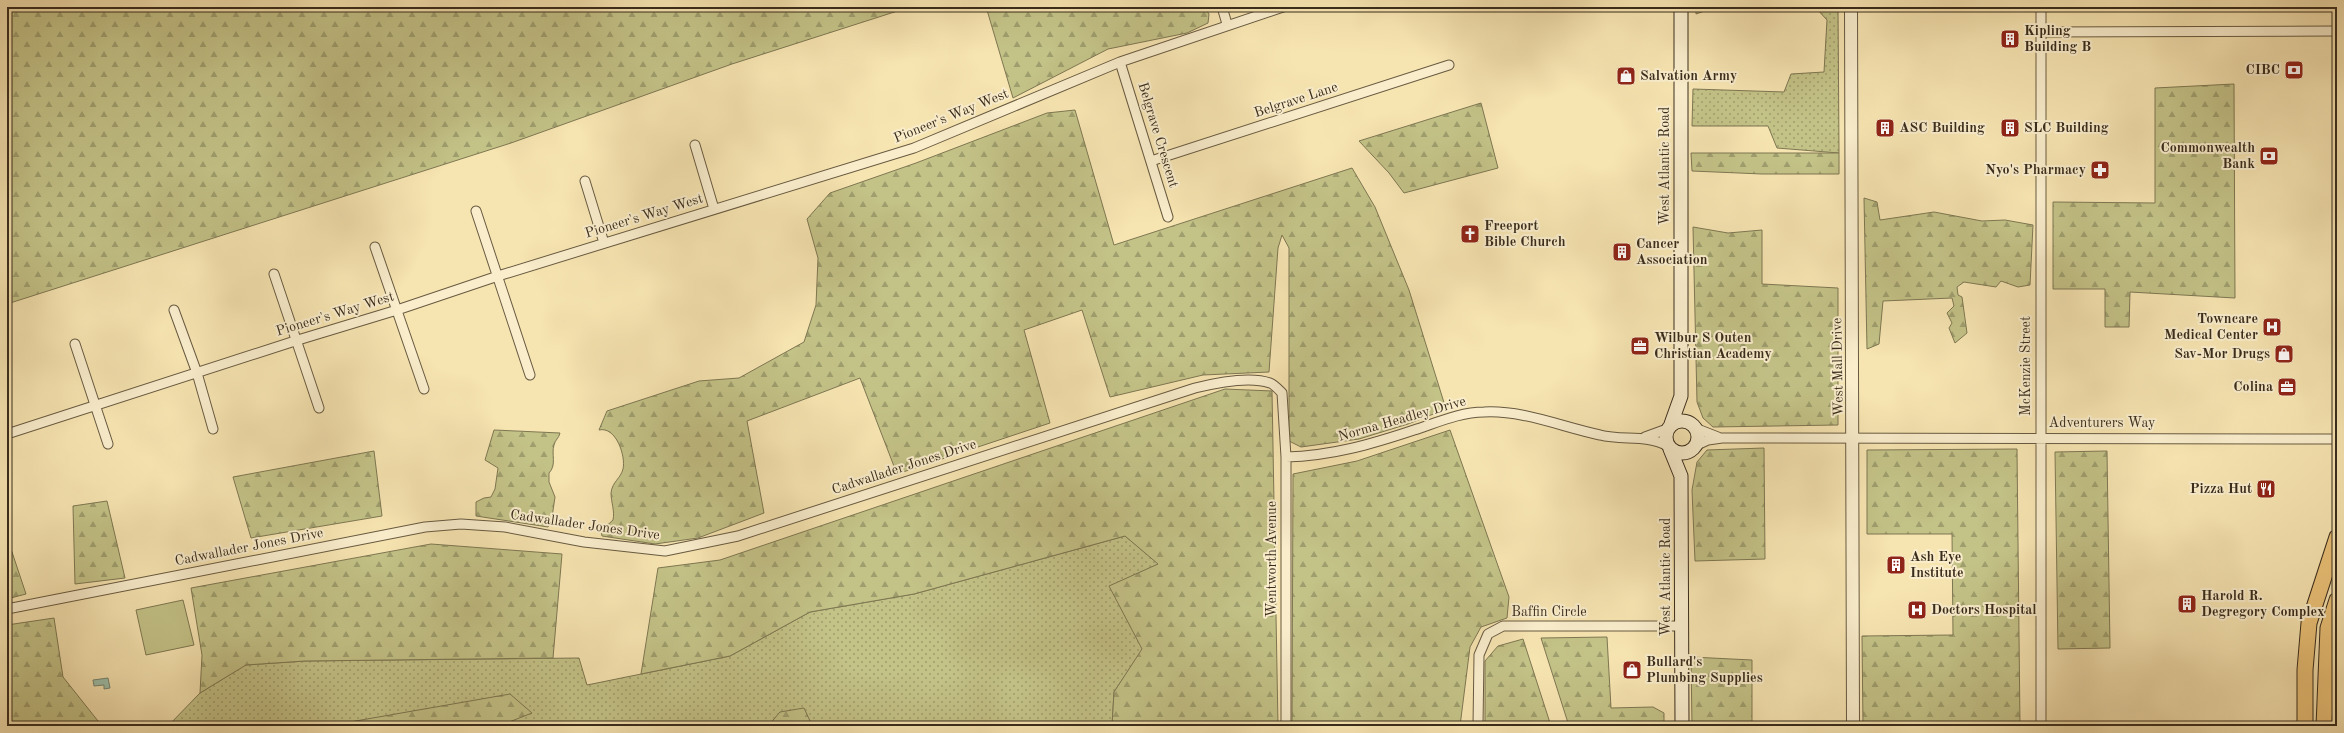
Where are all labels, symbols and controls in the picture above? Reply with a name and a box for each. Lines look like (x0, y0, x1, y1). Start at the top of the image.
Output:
place label: Kipling Building B (2024, 24, 2091, 54)
building icon: Kipling Building B (1999, 28, 2021, 50)
bank icon: CIBC (2283, 59, 2305, 81)
place label: CIBC (2245, 63, 2280, 77)
shop icon: Salvation Army (1615, 65, 1637, 87)
place label: Salvation Army (1640, 69, 1737, 83)
street label: Belgrave Lane (1252, 80, 1340, 120)
street label: Belgrave Crescent (1135, 81, 1181, 189)
street label: Pioneer's Way West (892, 86, 1011, 145)
street label: West Atlantic Road (1658, 107, 1672, 225)
building icon: ASC Building (1874, 117, 1896, 139)
building icon: SLC Building (1999, 117, 2021, 139)
place label: ASC Building (1899, 121, 1985, 135)
place label: SLC Building (2024, 121, 2109, 135)
place label: Commonwealth Bank (2160, 141, 2255, 171)
bank icon: Commonwealth Bank (2258, 145, 2280, 167)
pharmacy icon: Nyo's Pharmacy (2089, 159, 2111, 181)
place label: Nyo's Pharmacy (1985, 163, 2086, 177)
street label: Pioneer's Way West (583, 191, 705, 241)
place label: Freeport Bible Church (1484, 219, 1566, 249)
church icon: Freeport Bible Church (1459, 223, 1481, 245)
place label: Cancer Association (1636, 237, 1708, 267)
building icon: Cancer Association (1611, 241, 1633, 263)
street label: Pioneer's Way West (274, 289, 396, 339)
place label: Towncare Medical Center (2164, 312, 2258, 342)
street label: McKenzie Street (2019, 316, 2033, 416)
hospital icon: Towncare Medical Center (2261, 316, 2283, 338)
street label: West Mall Drive (1830, 318, 1846, 416)
place label: Wilbur S Outen Christian Academy (1654, 331, 1772, 361)
office icon: Wilbur S Outen Christian Academy (1629, 335, 1651, 357)
shop icon: Sav-Mor Drugs (2273, 343, 2295, 365)
place label: Sav-Mor Drugs (2174, 347, 2270, 361)
office icon: Colina (2276, 376, 2298, 398)
place label: Colina (2233, 380, 2273, 394)
street label: Norma Headley Drive (1336, 394, 1468, 444)
street label: Adventurers Way (2049, 416, 2156, 430)
street label: Cadwallader Jones Drive (830, 437, 978, 497)
restaurant icon: Pizza Hut (2255, 478, 2277, 500)
place label: Pizza Hut (2190, 482, 2252, 496)
street label: Wentworth Avenue (1265, 501, 1279, 617)
street label: Cadwallader Jones Drive (509, 508, 661, 542)
street label: West Atlantic Road (1659, 518, 1673, 636)
street label: Cadwallader Jones Drive (174, 526, 324, 568)
place label: Ash Eye Institute (1910, 550, 1964, 580)
building icon: Ash Eye Institute (1885, 554, 1907, 576)
place label: Harold R. Degregory Complex (2201, 589, 2325, 619)
building icon: Harold R. Degregory Complex (2176, 593, 2198, 615)
hospital icon: Doctors Hospital (1906, 599, 1928, 621)
place label: Doctors Hospital (1931, 603, 2037, 617)
street label: Baffin Circle (1511, 605, 1587, 619)
place label: Bullard's Plumbing Supplies (1646, 655, 1763, 685)
shop icon: Bullard's Plumbing Supplies (1621, 659, 1643, 681)

